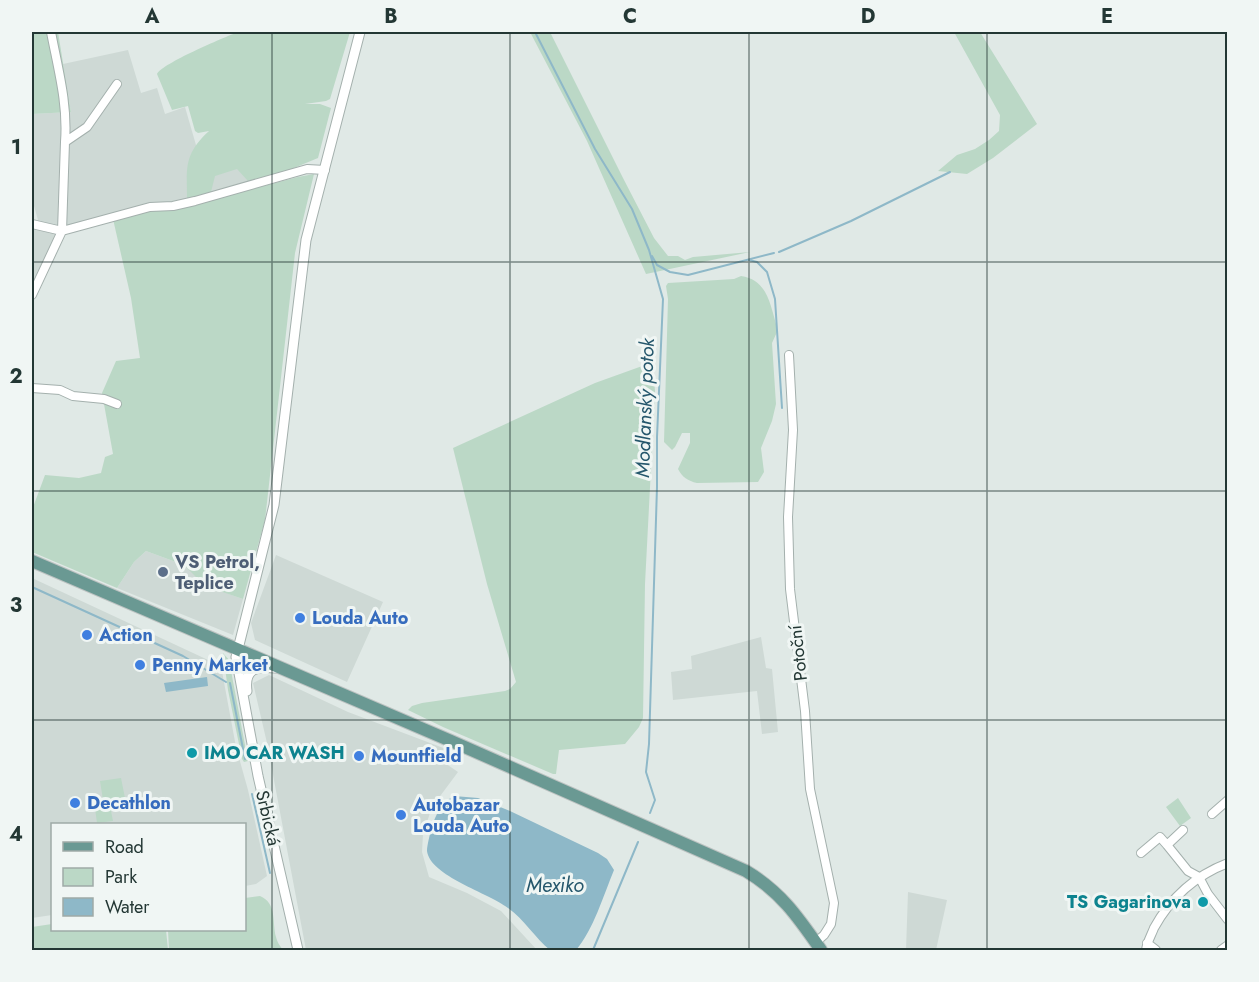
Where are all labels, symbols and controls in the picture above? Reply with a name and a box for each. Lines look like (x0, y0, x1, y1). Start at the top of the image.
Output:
text: A (144, 2, 160, 31)
text: B (384, 2, 398, 31)
text: C (623, 2, 637, 31)
text: D (861, 2, 875, 31)
text: E (1101, 2, 1113, 31)
text: 1 (11, 133, 21, 162)
water label: Modlanský potok (628, 336, 662, 478)
text: 2 (9, 362, 23, 391)
place label: VS Petrol, Teplice (174, 549, 260, 596)
marker: VS Petrol, Teplice (156, 565, 170, 579)
text: 3 (10, 591, 22, 620)
place label: Louda Auto (312, 605, 409, 631)
marker: Louda Auto (293, 611, 307, 625)
place label: Action (98, 622, 153, 648)
street label: Potoční (782, 622, 814, 682)
marker: Action (80, 628, 94, 642)
place label: Penny Market (152, 652, 268, 678)
marker: Penny Market (133, 658, 147, 672)
place label: IMO CAR WASH (204, 740, 345, 766)
place label: Mountfield (371, 743, 462, 769)
marker: IMO CAR WASH (185, 746, 199, 760)
marker: Mountfield (352, 749, 366, 763)
street label: Srbická (249, 788, 287, 848)
place label: Decathlon (87, 790, 171, 816)
place label: Autobazar Louda Auto (412, 792, 510, 839)
marker: Decathlon (68, 796, 82, 810)
marker: Autobazar Louda Auto (394, 808, 408, 822)
text: 4 (9, 820, 23, 849)
legend (51, 823, 246, 931)
text: Road (105, 834, 144, 860)
text: Park (105, 864, 137, 890)
water label: Mexiko (526, 871, 584, 900)
place label: TS Gagarinova (1067, 889, 1191, 915)
text: Water (105, 894, 150, 920)
marker: TS Gagarinova (1196, 895, 1210, 909)

